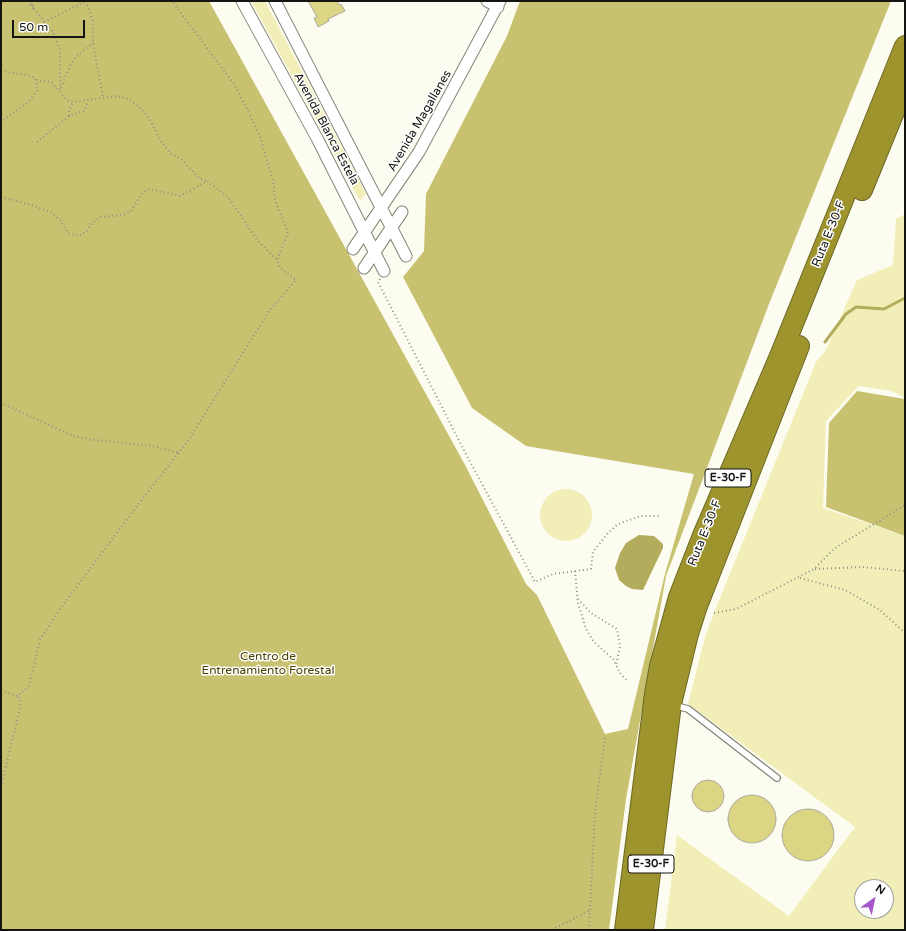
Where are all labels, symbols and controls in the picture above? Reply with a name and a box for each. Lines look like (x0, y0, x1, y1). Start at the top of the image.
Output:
scale bar (14, 12, 87, 38)
text: 50 m (19, 20, 48, 34)
street label: Avenida Magallanes (385, 68, 455, 174)
street label: Avenida Blanca Estela (290, 70, 362, 188)
street label: Ruta E-30-F (809, 199, 849, 269)
road number: E-30-F (705, 469, 751, 487)
street label: Ruta E-30-F (685, 498, 725, 568)
park label: Centro de Entrenamiento Forestal (202, 650, 334, 678)
road number: E-30-F (628, 855, 674, 873)
north arrow (854, 879, 894, 919)
text: N (873, 881, 888, 897)

